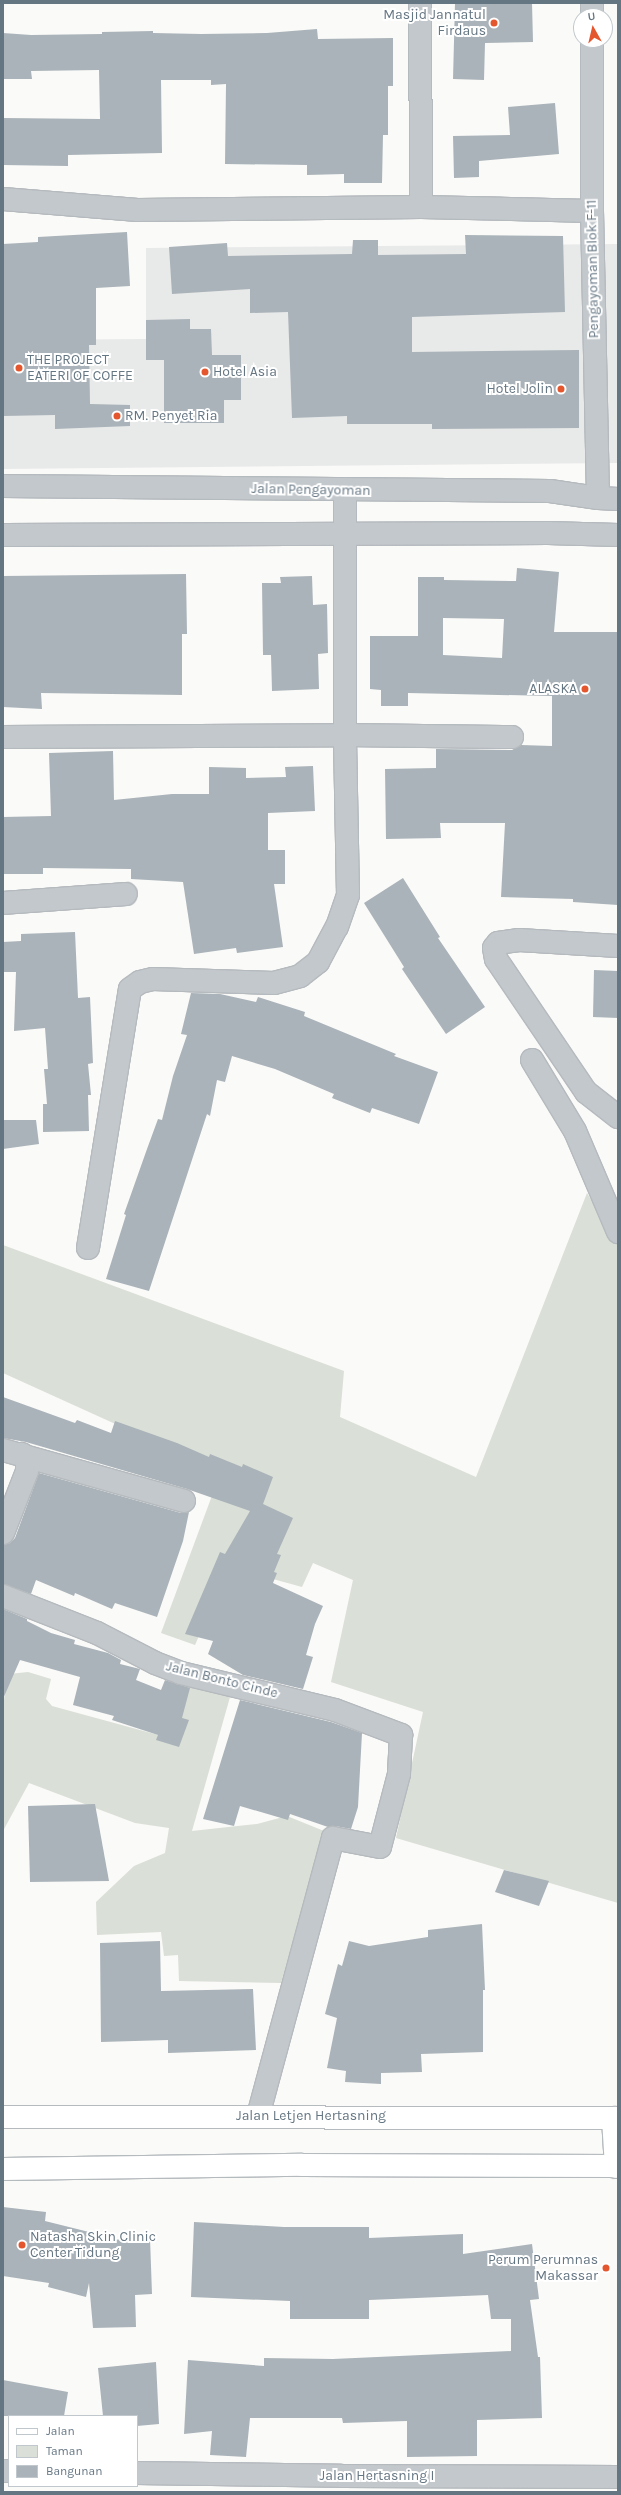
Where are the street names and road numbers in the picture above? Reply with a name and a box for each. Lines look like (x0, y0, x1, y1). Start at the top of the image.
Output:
street label: Pengayoman Blok F-11 (583, 200, 603, 338)
street label: Jalan Pengayoman (251, 481, 371, 499)
street label: Jalan Bonto Cinde (164, 1658, 280, 1702)
street label: Jalan Letjen Hertasning (236, 2108, 386, 2124)
street label: Jalan Hertasning I (320, 2468, 434, 2484)

